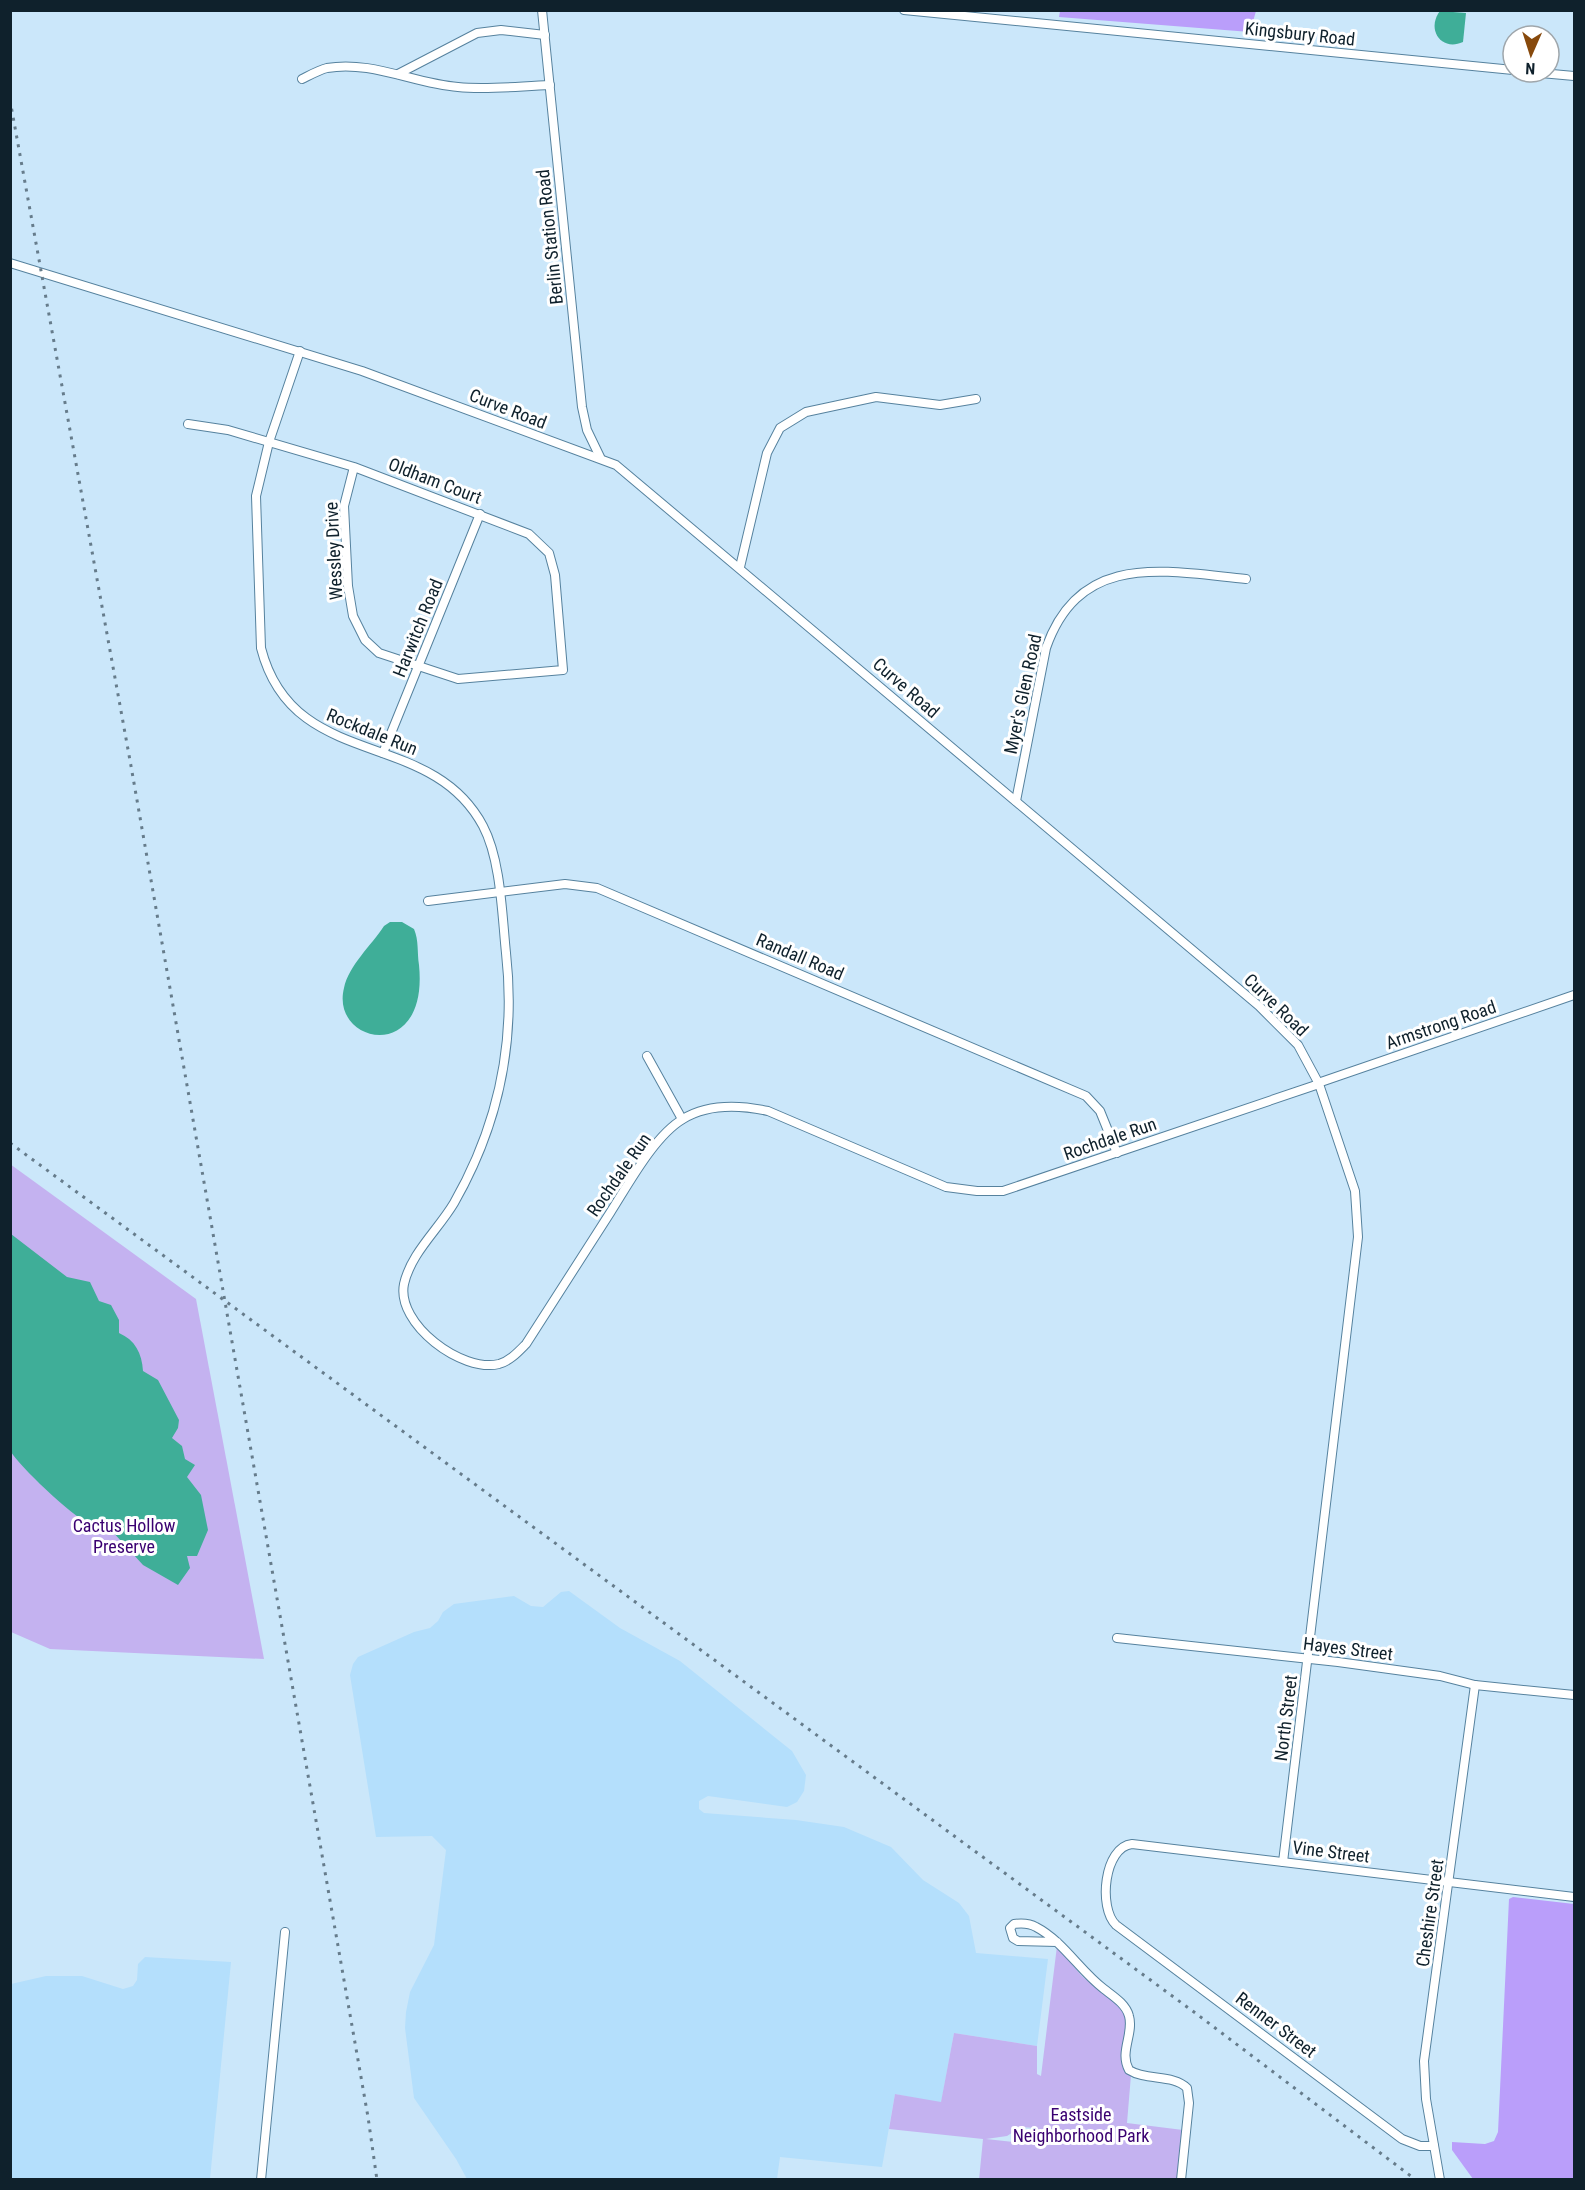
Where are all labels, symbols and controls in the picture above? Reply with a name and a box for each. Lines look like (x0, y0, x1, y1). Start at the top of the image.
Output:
street label: Kingsbury Road (1244, 17, 1356, 50)
north arrow (1501, 24, 1561, 84)
text: N (1525, 59, 1536, 78)
street label: Berlin Station Road (532, 169, 567, 306)
street label: Curve Road (467, 384, 550, 433)
street label: Oldham Court (386, 453, 485, 508)
street label: Wessley Drive (320, 501, 347, 601)
street label: Harwitch Road (388, 576, 447, 680)
street label: Myer's Glen Road (1000, 632, 1045, 756)
street label: Curve Road (869, 653, 944, 722)
street label: Rockdale Run (324, 704, 421, 759)
street label: Randall Road (753, 929, 847, 984)
street label: Curve Road (1240, 969, 1313, 1040)
street label: Armstrong Road (1383, 996, 1499, 1053)
street label: Rochdale Run (1061, 1113, 1159, 1164)
street label: Rochdale Run (582, 1129, 655, 1220)
park label: Cactus Hollow Preserve (73, 1515, 176, 1557)
street label: Hayes Street (1302, 1633, 1394, 1664)
street label: North Street (1270, 1674, 1301, 1762)
street label: Vine Street (1291, 1836, 1371, 1867)
street label: Cheshire Street (1412, 1858, 1447, 1968)
street label: Renner Street (1232, 1987, 1321, 2062)
park label: Eastside Neighborhood Park (1013, 2104, 1149, 2146)

